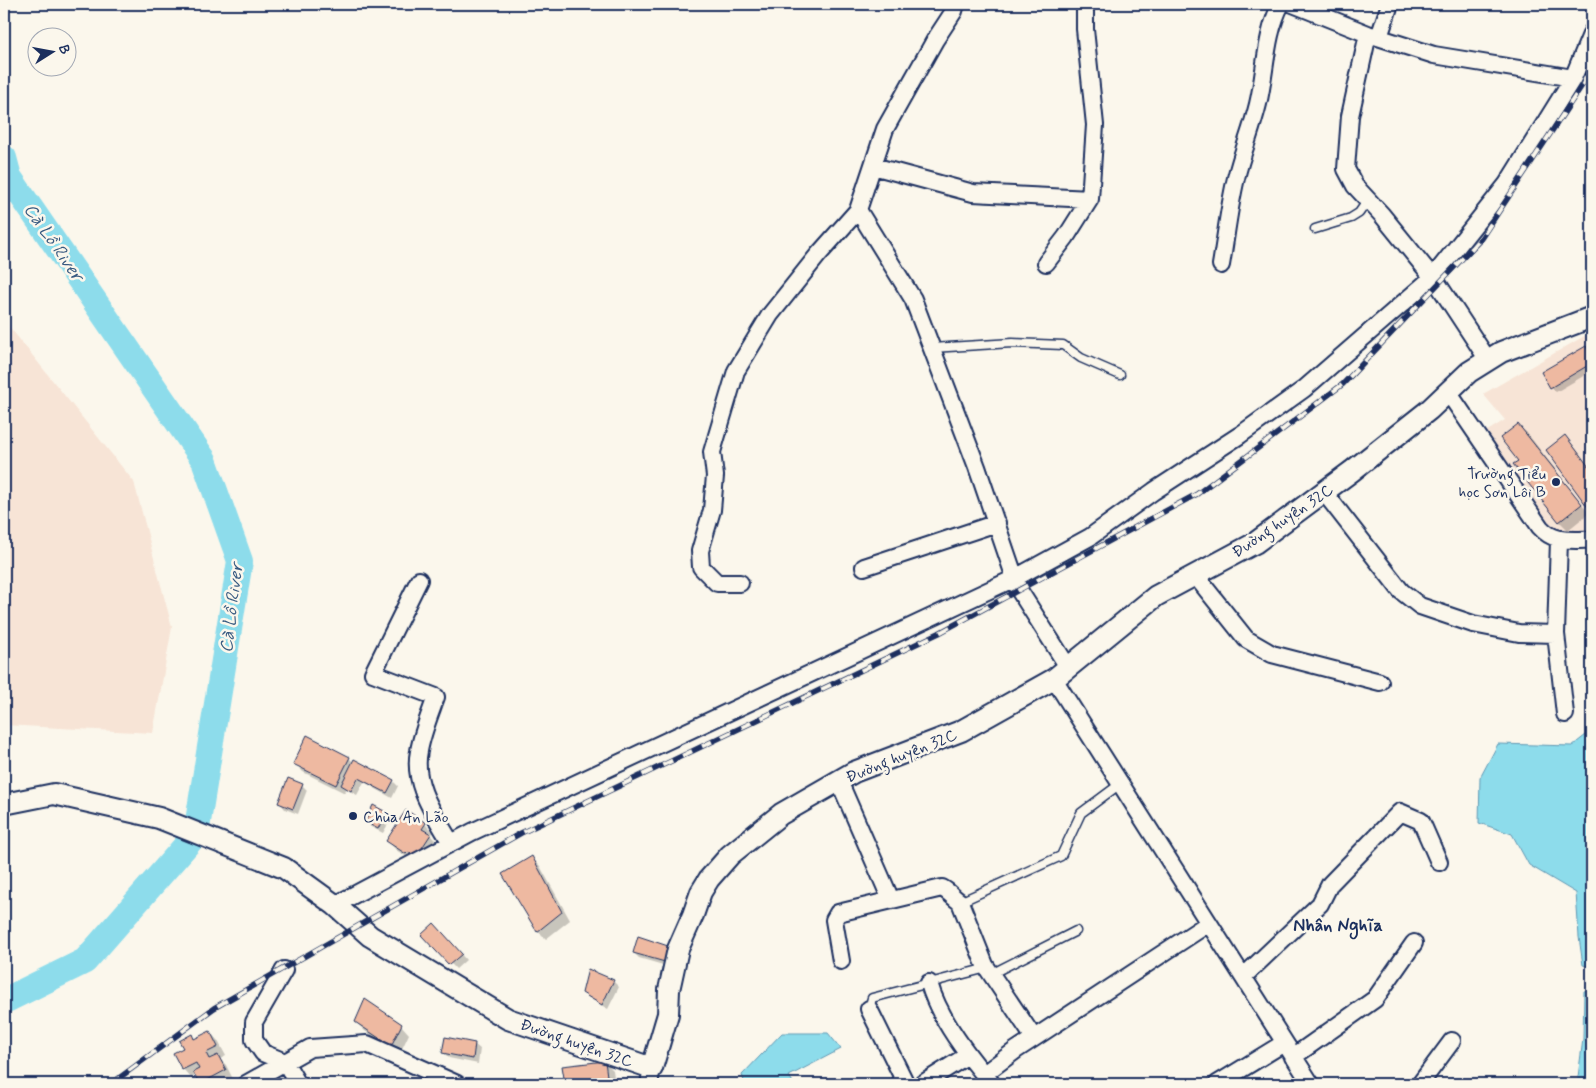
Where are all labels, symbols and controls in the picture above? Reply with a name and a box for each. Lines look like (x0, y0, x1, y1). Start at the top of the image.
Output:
north arrow (28, 28, 78, 78)
text: B (54, 44, 73, 56)
water label: Cà Lồ River (18, 199, 90, 288)
place label: Trường Tiểu học Sơn Lôi B (1459, 464, 1546, 503)
marker: Trường Tiểu học Sơn Lôi B (1550, 476, 1562, 488)
street label: Đường huyện 32C (1228, 480, 1338, 564)
water label: Cà Lồ River (215, 560, 250, 654)
street label: Đường huyện 32C (843, 725, 961, 789)
place label: Chùa An Lão (363, 807, 449, 828)
marker: Chùa An Lão (347, 810, 359, 822)
district label: Nhân Nghĩa (1293, 914, 1383, 940)
street label: Đường huyện 32C (517, 1014, 636, 1074)

